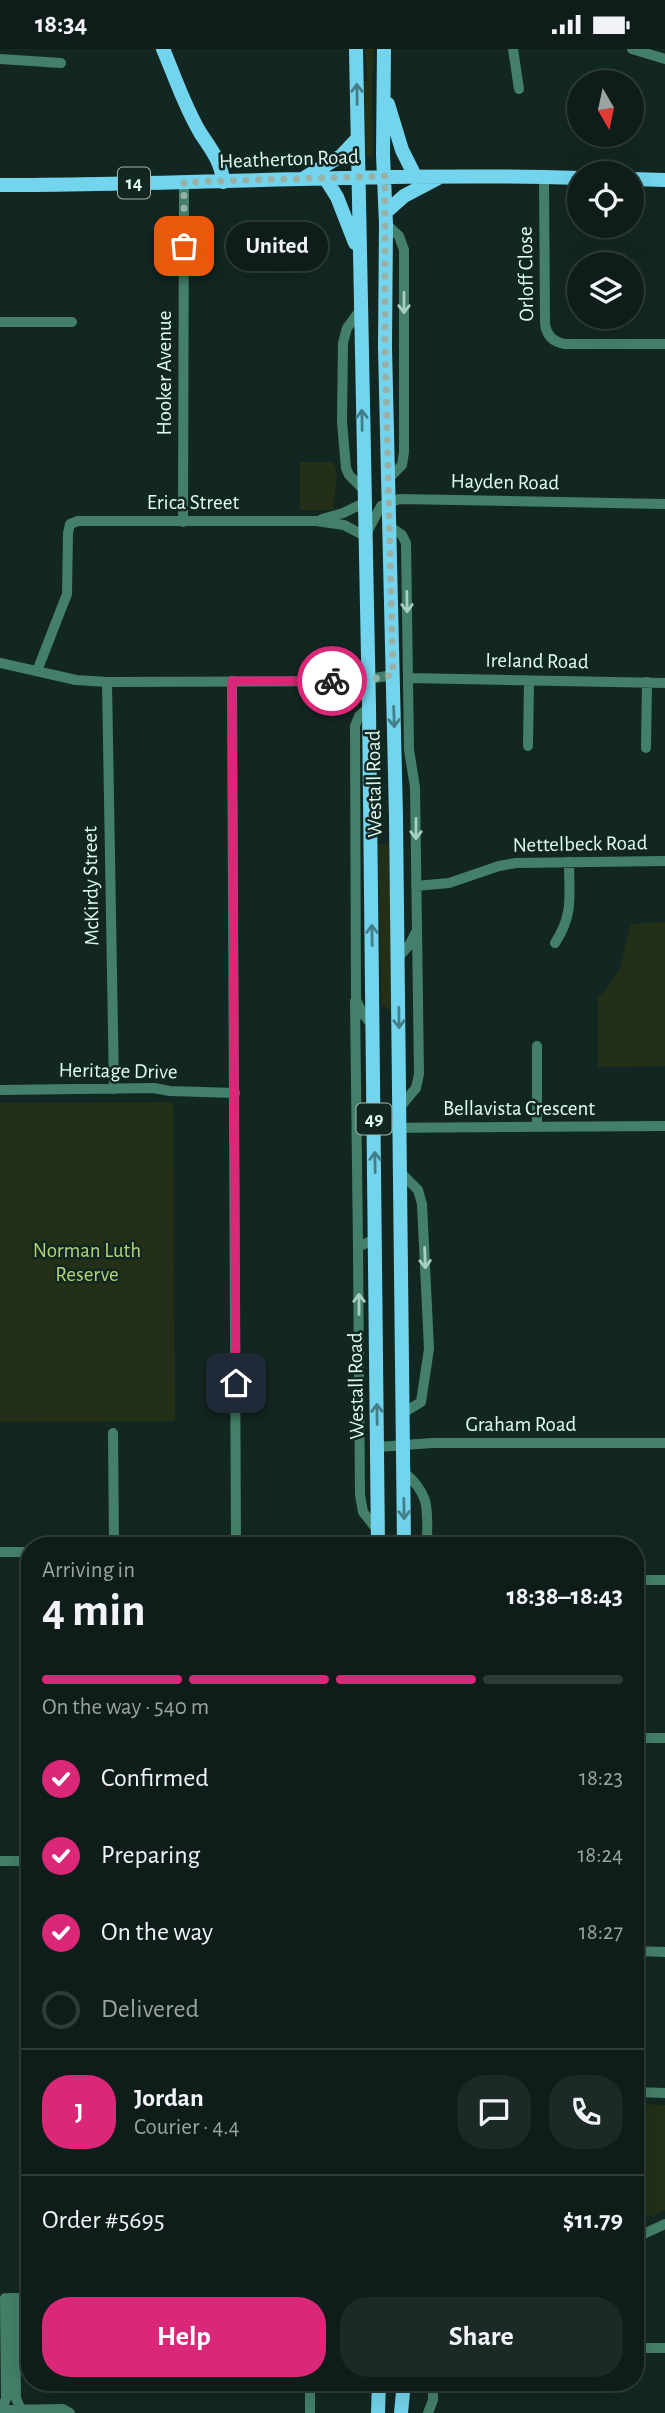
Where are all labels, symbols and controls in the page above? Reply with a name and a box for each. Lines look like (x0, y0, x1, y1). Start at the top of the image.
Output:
text: 18:34 (35, 11, 87, 37)
north arrow (567, 70, 644, 147)
map controls (567, 70, 644, 329)
one-way arrow (350, 83, 364, 106)
street label: Heatherton Road (219, 146, 359, 172)
button: locate (567, 161, 644, 238)
road number: 14 (118, 167, 150, 199)
pin (154, 216, 214, 276)
callout: United (226, 221, 328, 271)
street label: Orloff Close (515, 226, 537, 322)
icon: bag (165, 227, 203, 265)
text: United (245, 235, 309, 258)
button: layers (567, 252, 644, 329)
one-way arrow (397, 291, 411, 314)
street label: Hooker Avenue (154, 311, 175, 435)
one-way arrow (355, 409, 369, 432)
street label: Hayden Road (450, 471, 560, 493)
street label: Erica Street (147, 492, 239, 513)
one-way arrow (400, 591, 414, 614)
courier (297, 646, 367, 716)
street label: Ireland Road (485, 650, 589, 672)
icon: bike (313, 662, 351, 700)
one-way arrow (387, 705, 401, 728)
street label: Westall Road (363, 730, 385, 838)
one-way arrow (409, 818, 423, 841)
street label: McKirdy Street (79, 826, 103, 946)
street label: Nettelbeck Road (512, 832, 648, 856)
one-way arrow (365, 923, 379, 946)
one-way arrow (392, 1006, 406, 1029)
street label: Heritage Drive (58, 1059, 178, 1083)
street label: Bellavista Crescent (443, 1098, 595, 1119)
road number: 49 (356, 1103, 392, 1135)
one-way arrow (368, 1151, 382, 1174)
park label: Norman Luth Reserve (33, 1240, 141, 1285)
one-way arrow (418, 1246, 431, 1269)
one-way arrow (352, 1293, 366, 1316)
street label: Westall Road (345, 1332, 367, 1440)
pin (206, 1353, 266, 1413)
icon: home (217, 1364, 255, 1402)
one-way arrow (371, 1403, 384, 1426)
street label: Graham Road (466, 1414, 577, 1435)
one-way arrow (397, 1497, 411, 1520)
text: Arriving in (42, 1559, 135, 1582)
text: 18:38–18:43 (506, 1583, 623, 1609)
text: 4 min (42, 1588, 146, 1634)
text: On the way · 540 m (42, 1696, 209, 1719)
icon: check (42, 1760, 80, 1798)
text: Confirmed (101, 1765, 209, 1791)
text: 18:23 (579, 1767, 623, 1790)
icon: check (42, 1837, 80, 1875)
text: Preparing (101, 1842, 200, 1868)
text: 18:24 (577, 1844, 623, 1867)
icon: check (42, 1914, 80, 1952)
text: On the way (101, 1919, 213, 1945)
text: 18:27 (579, 1921, 623, 1944)
text: Delivered (101, 1996, 199, 2022)
button: chat (457, 2075, 531, 2149)
button: phone (549, 2075, 623, 2149)
text: Jordan (134, 2085, 204, 2111)
text: J (75, 2099, 83, 2125)
text: Courier · 4.4 (134, 2116, 240, 2139)
text: Order #5695 (42, 2207, 165, 2233)
text: $11.79 (563, 2207, 623, 2233)
button: Help (42, 2297, 326, 2377)
button: Share (340, 2297, 623, 2377)

